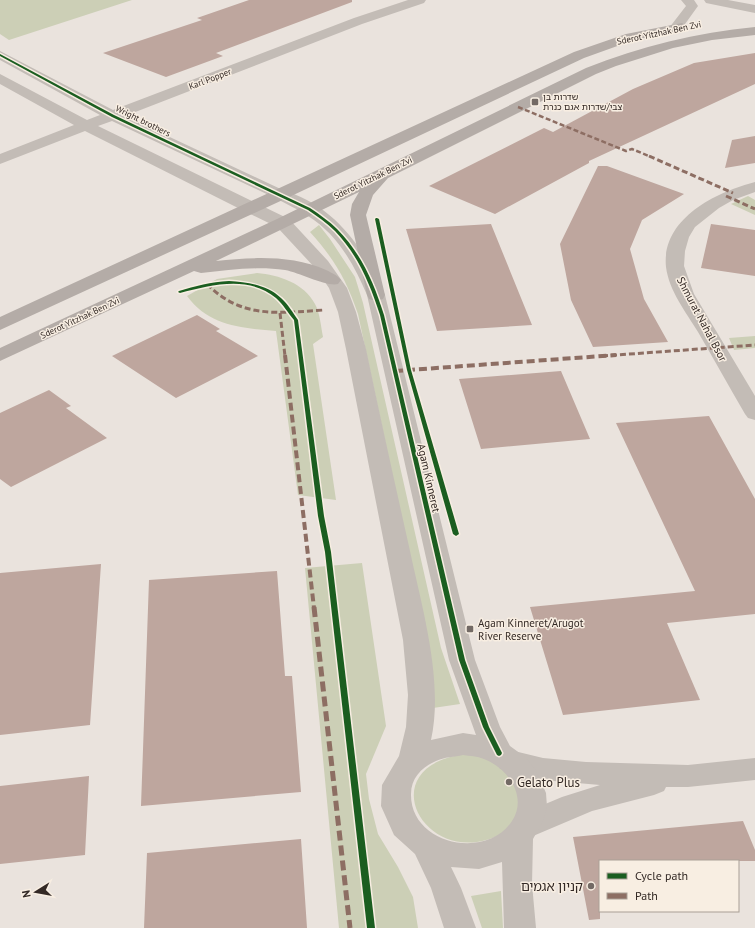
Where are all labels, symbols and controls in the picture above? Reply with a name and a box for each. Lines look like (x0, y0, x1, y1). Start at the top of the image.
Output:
street label: Sderot Yitzhak Ben Zvi (616, 18, 702, 47)
street label: Karl Popper (187, 65, 233, 92)
place label: שדרות בן צבי/שדרות אגם כנרת (543, 91, 622, 112)
marker: שדרות בן צבי/שדרות אגם כנרת (530, 97, 540, 107)
street label: Wright brothers (114, 102, 173, 139)
street label: Sderot Yitzhak Ben Zvi (332, 154, 414, 201)
street label: Shmurat Nahal Bsor (674, 274, 730, 364)
street label: Sderot Yitzhak Ben Zvi (39, 294, 121, 341)
street label: Agam Kinneret (414, 442, 444, 514)
place label: Agam Kinneret/Arugot River Reserve (478, 616, 584, 643)
marker: Agam Kinneret/Arugot River Reserve (465, 624, 475, 634)
place label: Gelato Plus (517, 774, 580, 791)
marker: Gelato Plus (504, 777, 514, 787)
legend (599, 860, 739, 912)
text: Cycle path (635, 868, 688, 883)
north arrow (16, 872, 56, 912)
place label: קניון אגמים (521, 878, 583, 895)
marker: קניון אגמים (586, 881, 596, 891)
text: Path (635, 888, 658, 903)
text: N (19, 889, 34, 899)

